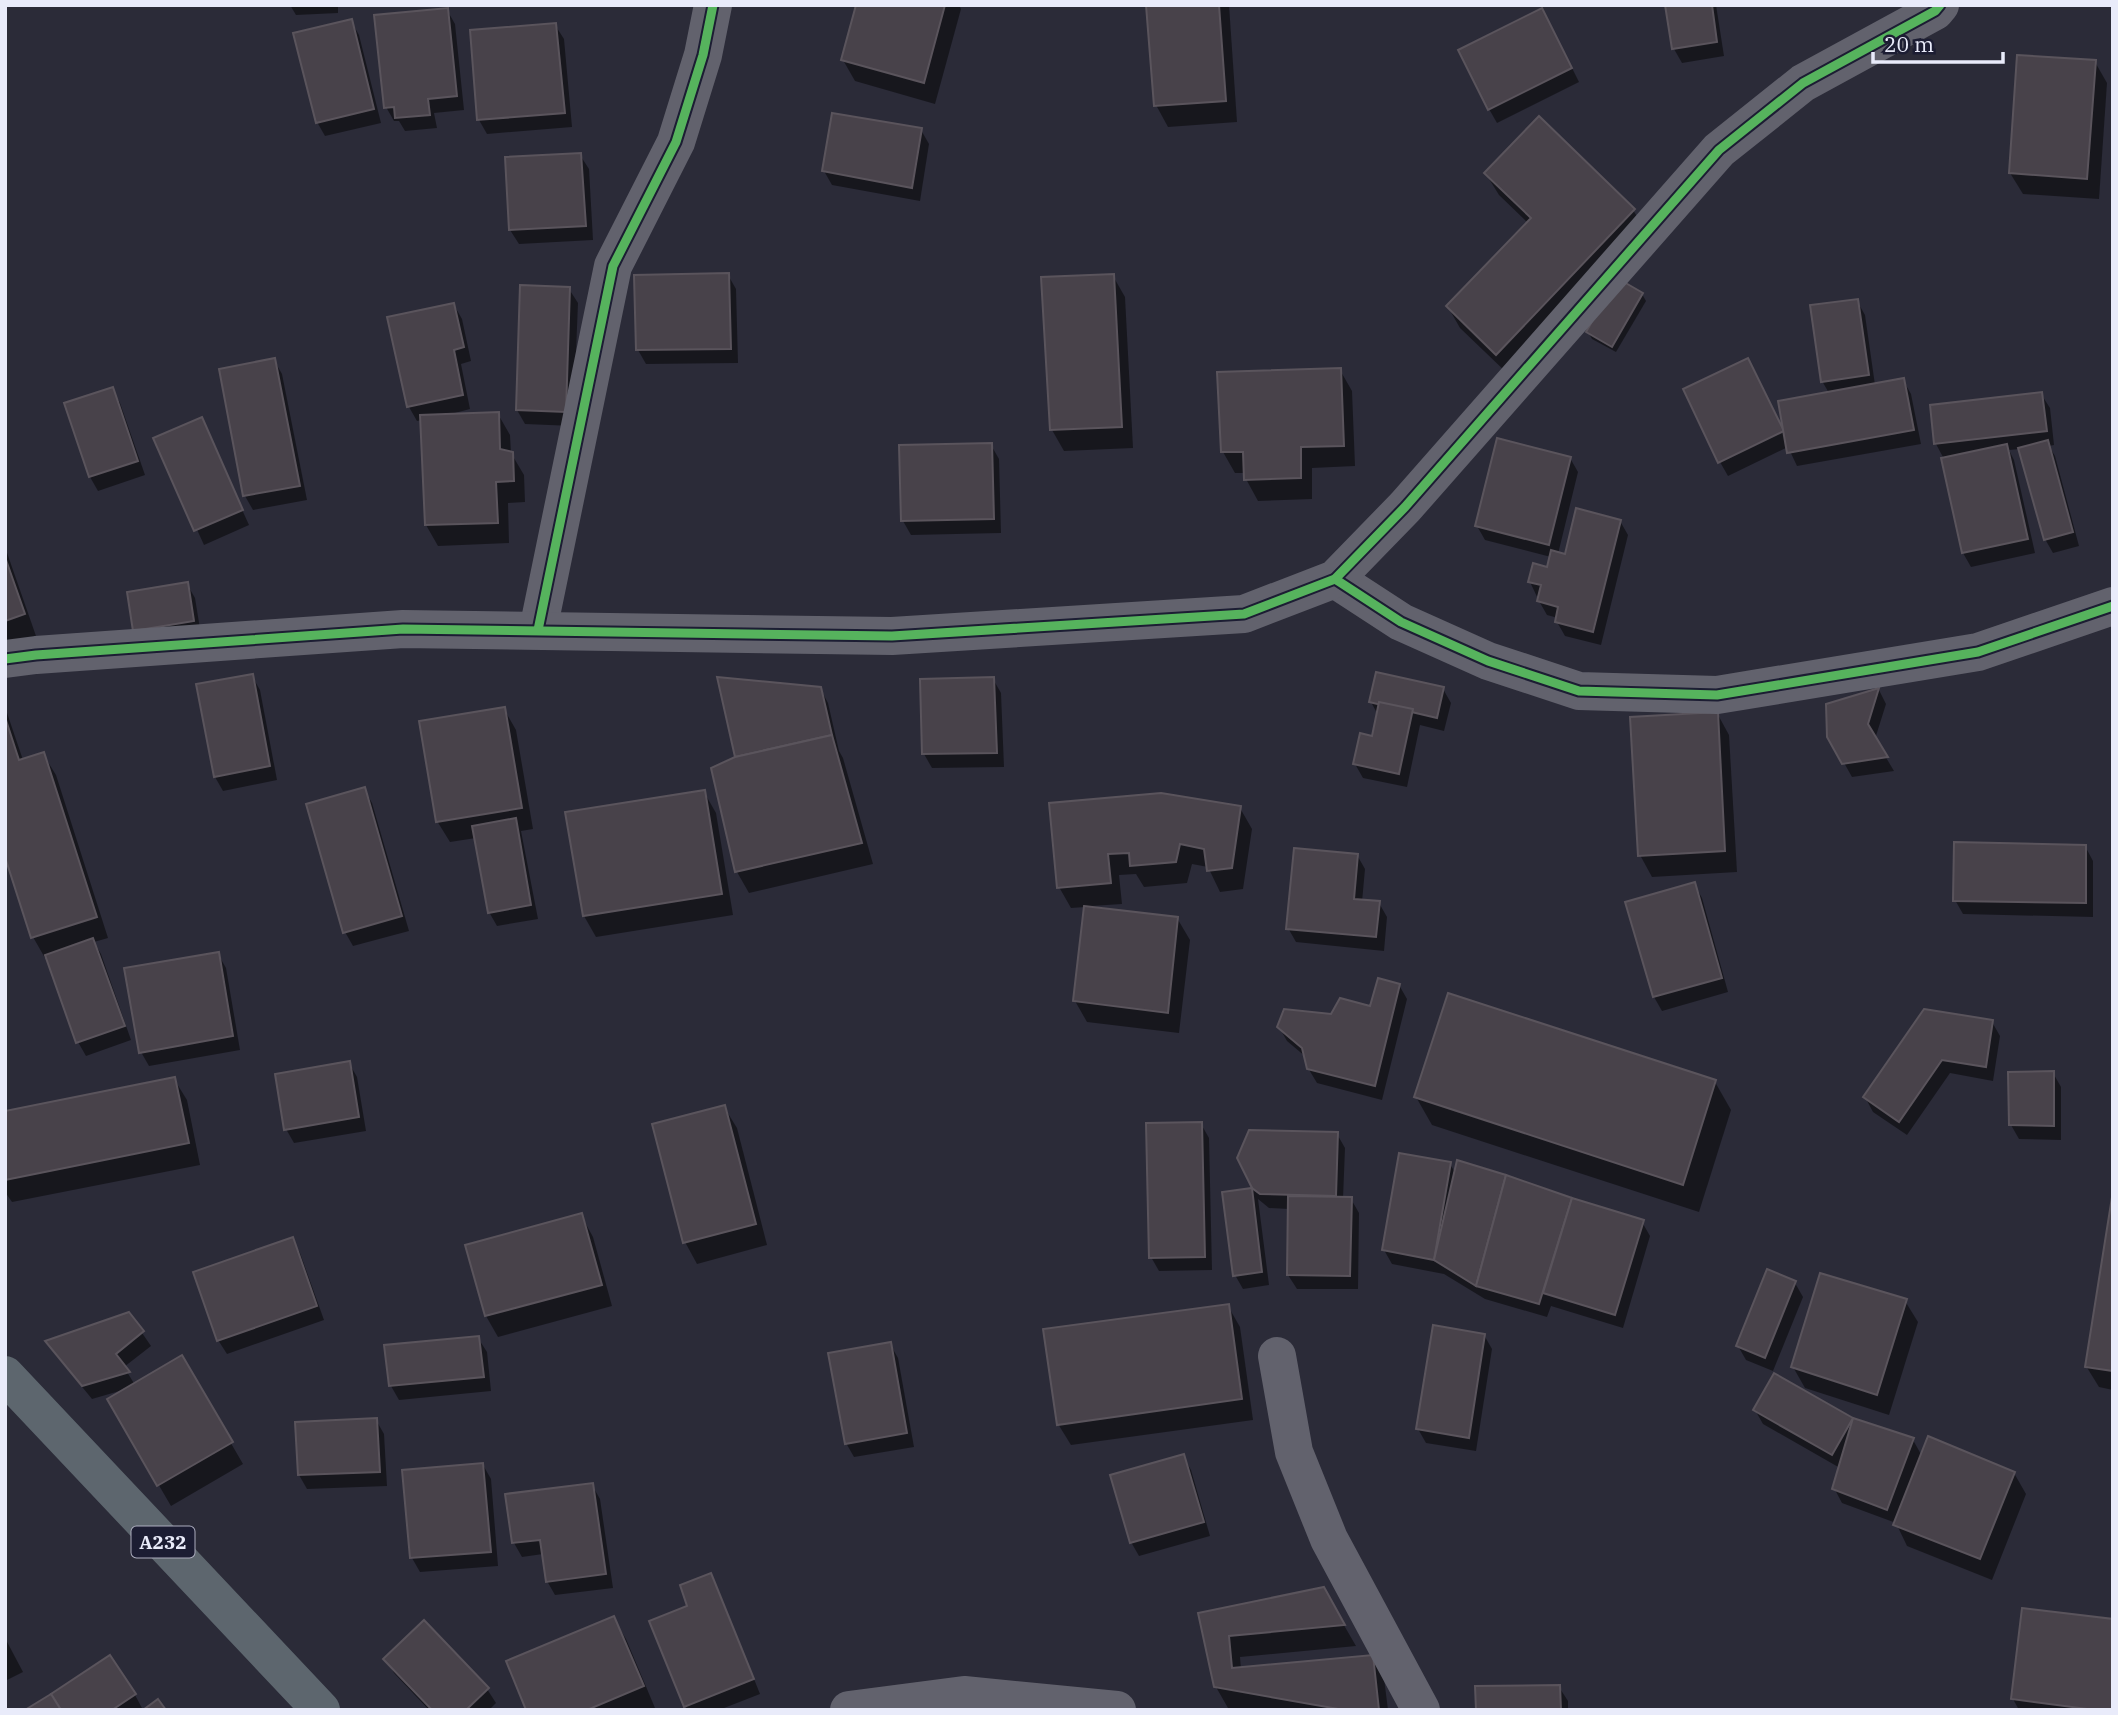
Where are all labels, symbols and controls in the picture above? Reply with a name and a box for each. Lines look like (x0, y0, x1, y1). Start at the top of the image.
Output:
scale bar (1873, 21, 2002, 65)
text: 20 m (1884, 30, 1934, 58)
road number: A232 (132, 1526, 194, 1558)

